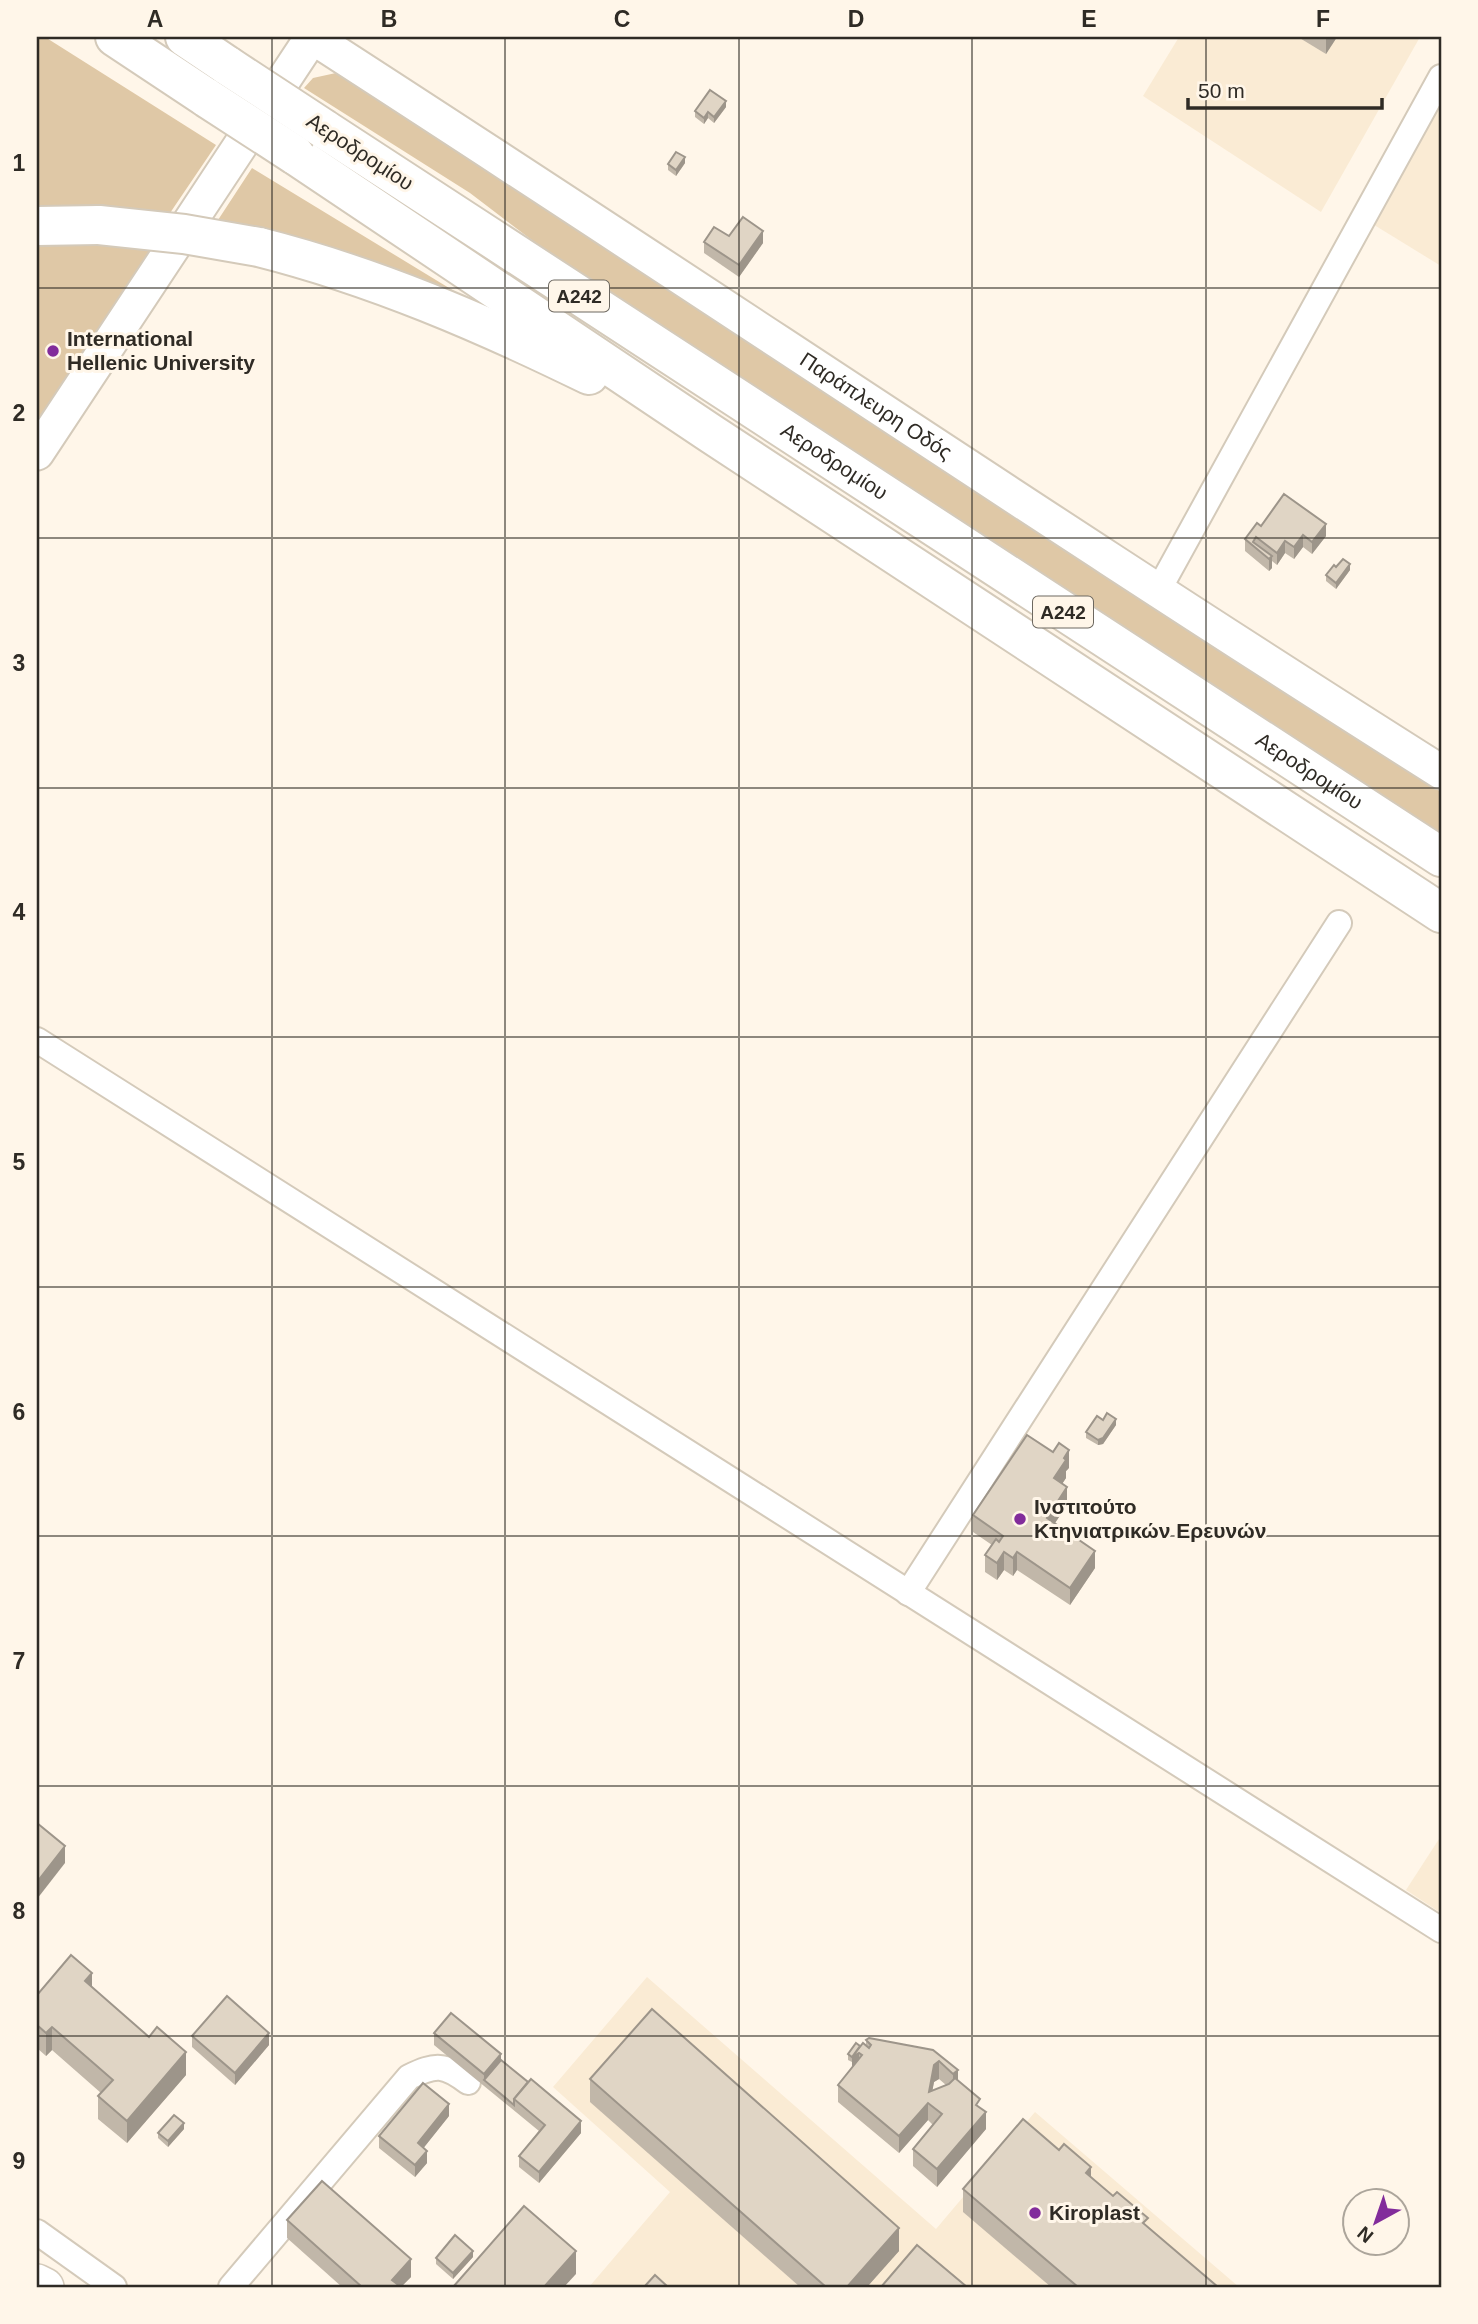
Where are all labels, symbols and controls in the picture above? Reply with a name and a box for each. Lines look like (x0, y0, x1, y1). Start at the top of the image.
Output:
text: A (147, 6, 163, 32)
text: B (381, 6, 397, 32)
text: C (614, 6, 630, 32)
text: D (848, 6, 864, 32)
text: E (1081, 6, 1097, 32)
text: F (1316, 6, 1330, 32)
scale bar (1188, 66, 1382, 110)
text: 50 m (1198, 79, 1245, 102)
street label: Αεροδρομίου (303, 109, 418, 195)
text: 1 (13, 150, 26, 176)
road number: Α242 (549, 280, 609, 312)
place label: International Hellenic University (67, 327, 255, 374)
marker: International Hellenic University (45, 343, 61, 359)
street label: Παράπλευρη Οδός (796, 347, 956, 464)
text: 2 (13, 400, 25, 426)
street label: Αεροδρομίου (777, 418, 892, 504)
road number: Α242 (1033, 596, 1093, 628)
text: 3 (13, 650, 25, 676)
street label: Αεροδρομίου (1252, 728, 1367, 814)
text: 4 (13, 899, 26, 925)
text: 5 (13, 1149, 26, 1175)
text: 6 (13, 1399, 25, 1425)
place label: Ινστιτούτο Κτηνιατρικών Ερευνών (1034, 1495, 1267, 1542)
marker: Ινστιτούτο Κτηνιατρικών Ερευνών (1012, 1511, 1028, 1527)
text: 7 (13, 1648, 25, 1674)
text: 8 (13, 1898, 26, 1924)
text: 9 (13, 2148, 25, 2174)
north arrow (1342, 2188, 1412, 2258)
place label: Kiroplast (1049, 2201, 1140, 2224)
marker: Kiroplast (1027, 2205, 1043, 2221)
text: N (1353, 2222, 1377, 2247)

